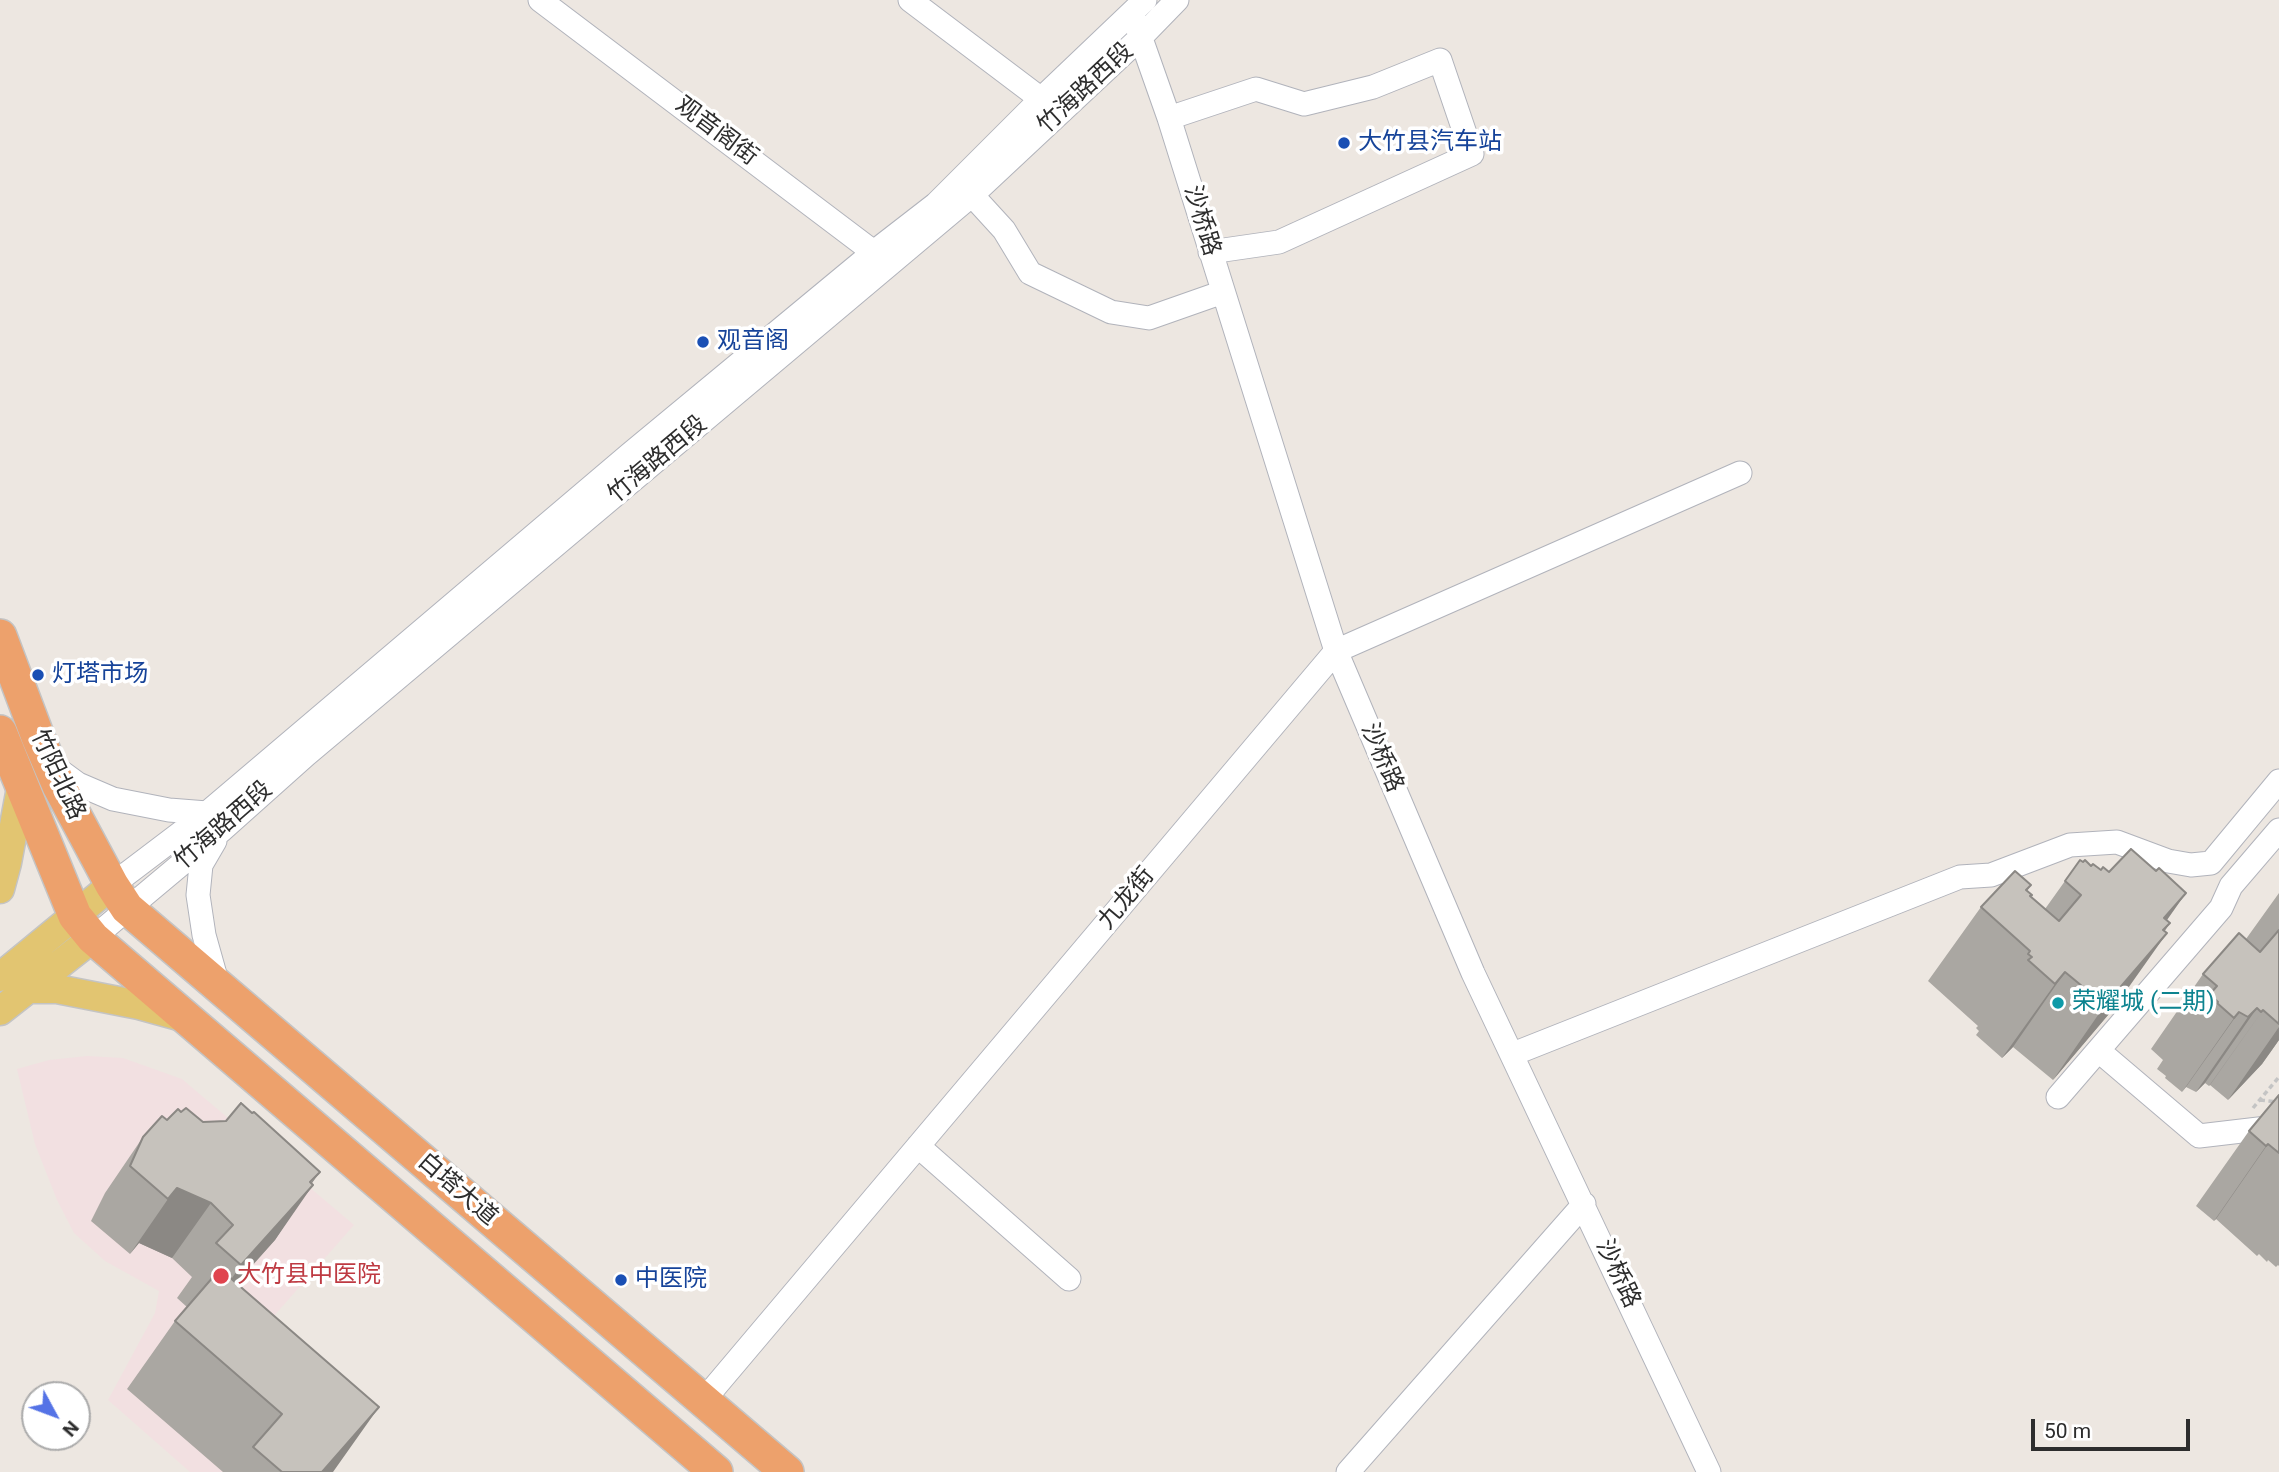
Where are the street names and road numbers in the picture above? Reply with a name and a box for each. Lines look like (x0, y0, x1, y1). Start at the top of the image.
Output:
street label: 竹海路西段 (1032, 38, 1140, 140)
street label: 观音阁街 (669, 92, 763, 172)
street label: 沙桥路 (1177, 182, 1225, 260)
street label: 竹海路西段 (603, 410, 713, 510)
street label: 沙桥路 (1354, 719, 1408, 797)
street label: 竹阳北路 (24, 725, 90, 825)
street label: 竹海路西段 (169, 776, 279, 876)
street label: 九龙街 (1093, 862, 1161, 936)
street label: 白塔大道 (411, 1148, 503, 1232)
street label: 沙桥路 (1589, 1235, 1645, 1313)

